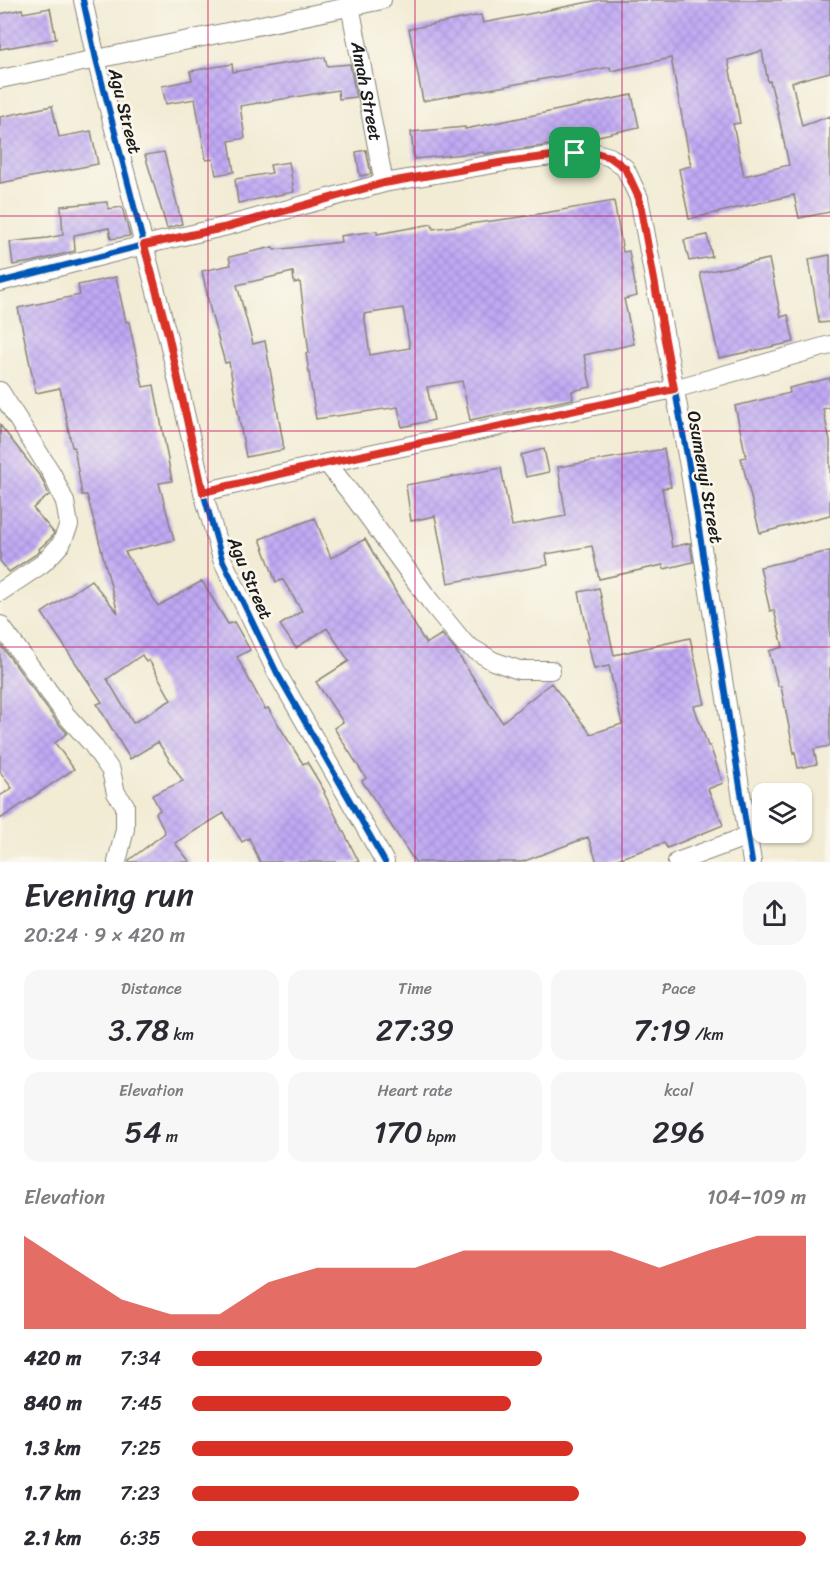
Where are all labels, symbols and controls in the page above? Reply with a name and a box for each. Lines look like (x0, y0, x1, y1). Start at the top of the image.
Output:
street label: Amah Street (341, 38, 392, 144)
street label: Agu Street (99, 64, 151, 157)
pin (549, 127, 600, 178)
icon: arrive (558, 136, 591, 169)
street label: Osumenyi Street (678, 408, 732, 546)
street label: Agu Street (218, 531, 282, 625)
map controls (752, 783, 812, 843)
button: layers (752, 783, 812, 843)
text: Evening run (24, 866, 194, 924)
button: share (743, 882, 806, 945)
text: 20:24 · 9 × 420 m (24, 918, 185, 953)
text: Distance (121, 974, 182, 1003)
text: Time (398, 974, 432, 1003)
text: Pace (662, 974, 696, 1003)
text: 3.78 (108, 1003, 169, 1057)
text: 27:39 (376, 1003, 454, 1057)
text: 7:19 (633, 1003, 691, 1057)
text: km (169, 1020, 194, 1049)
text: /km (691, 1020, 724, 1049)
text: Elevation (119, 1076, 184, 1105)
text: Heart rate (377, 1076, 453, 1105)
text: kcal (664, 1076, 693, 1105)
text: 54 (125, 1105, 162, 1159)
text: 170 (374, 1105, 423, 1159)
text: 296 (652, 1105, 705, 1159)
text: m (162, 1122, 178, 1151)
text: bpm (423, 1122, 456, 1151)
text: Elevation (24, 1180, 105, 1215)
text: 104–109 m (707, 1180, 806, 1215)
text: 420 m (24, 1341, 81, 1376)
text: 7:34 (120, 1341, 161, 1376)
text: 840 m (24, 1386, 82, 1421)
text: 7:45 (120, 1386, 162, 1421)
text: 1.3 km (24, 1431, 81, 1466)
text: 7:25 (120, 1431, 161, 1466)
text: 1.7 km (24, 1476, 81, 1511)
text: 7:23 (120, 1476, 160, 1511)
text: 2.1 km (24, 1521, 81, 1556)
text: 6:35 (120, 1521, 161, 1556)

